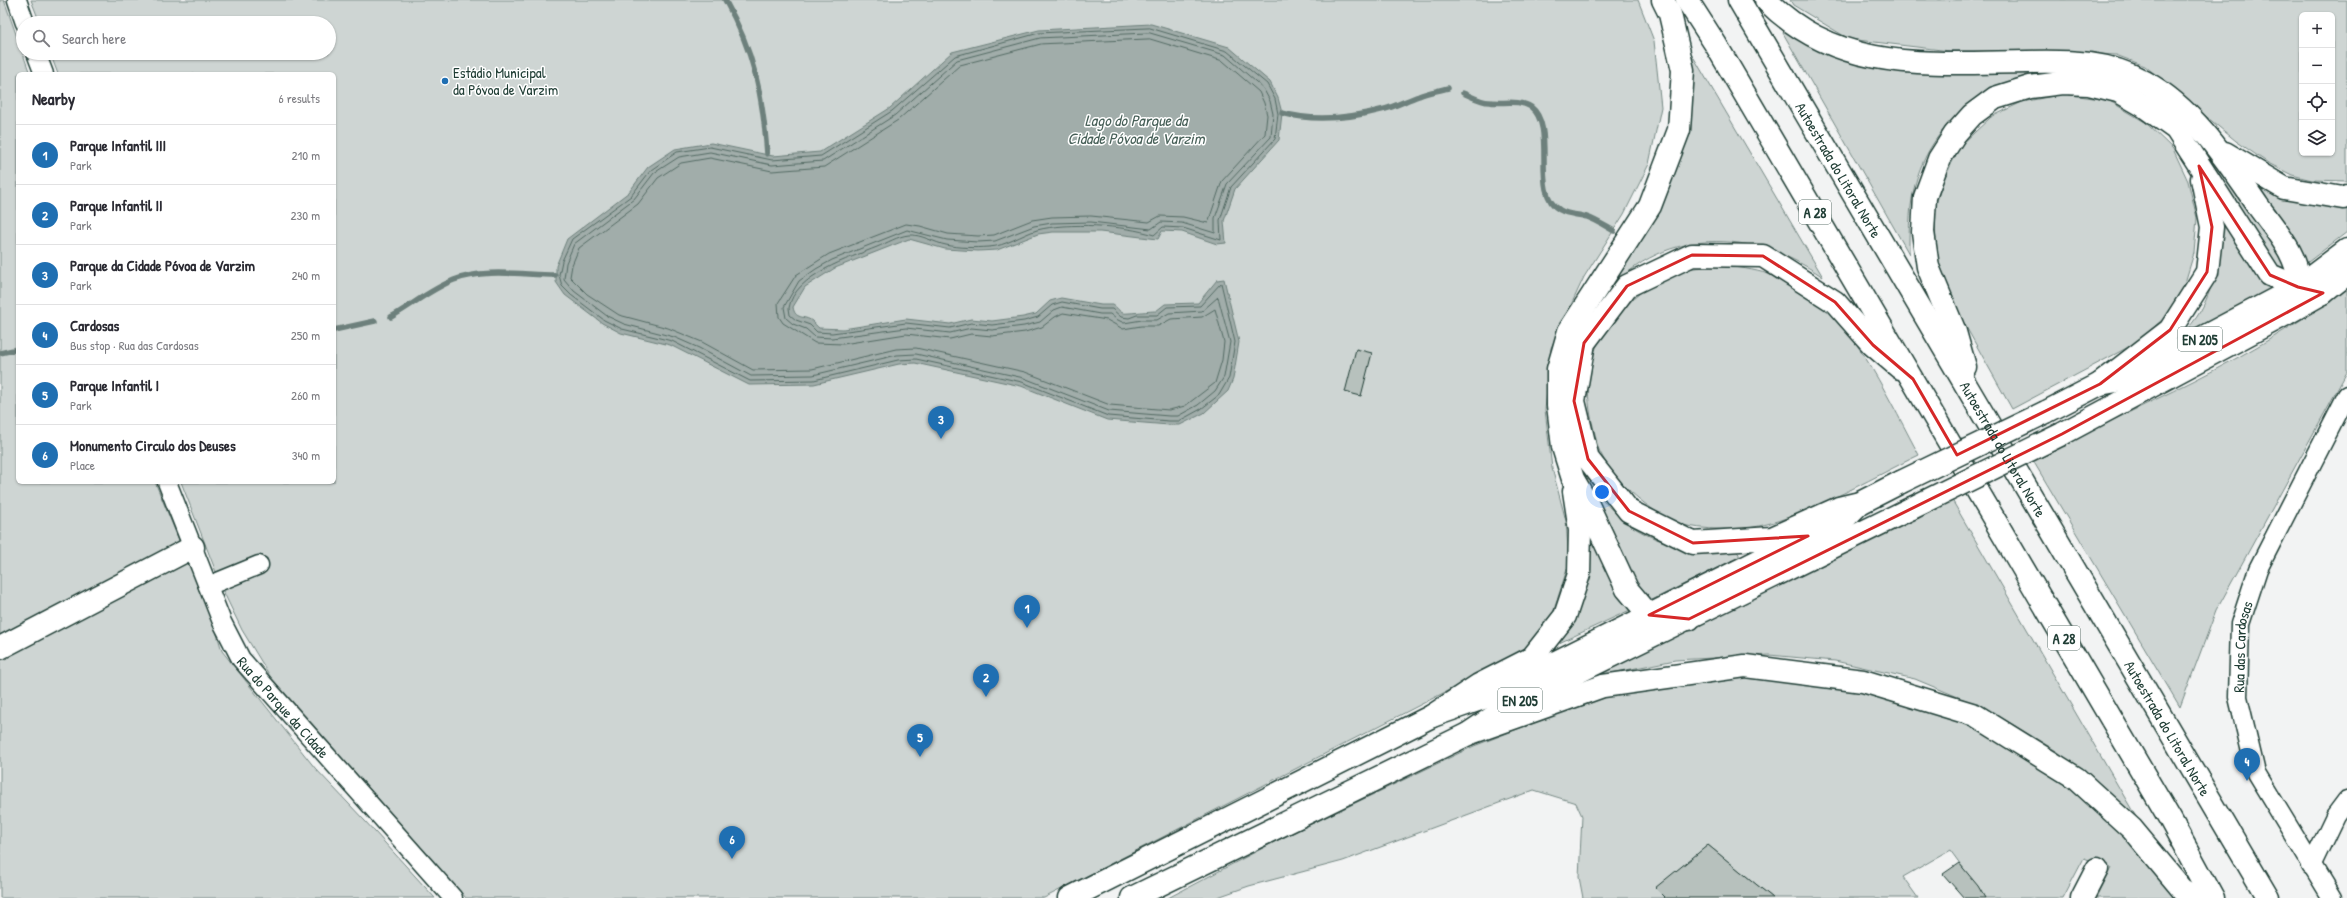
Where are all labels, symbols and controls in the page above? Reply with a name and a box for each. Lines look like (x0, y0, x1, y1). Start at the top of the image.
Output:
map controls (2299, 12, 2335, 156)
button: + (2299, 12, 2335, 48)
search box (16, 16, 336, 60)
icon: search (30, 27, 52, 49)
text: Search here (62, 28, 126, 49)
button: − (2299, 48, 2335, 84)
place label: Estádio Municipal da Póvoa de Varzim (453, 62, 558, 100)
marker: Estádio Municipal da Póvoa de Varzim (440, 76, 450, 86)
button: locate (2299, 84, 2335, 120)
text: Nearby (32, 87, 75, 110)
text: 6 results (279, 89, 320, 107)
street label: Autoestrada do Litoral Norte (1791, 98, 1887, 241)
water label: Lago do Parque da Cidade Póvoa de Varzim (1067, 109, 1206, 149)
button: layers (2299, 120, 2335, 156)
text: Parque Infantil III (70, 135, 166, 156)
text: 1 (43, 146, 47, 164)
text: 210 m (292, 146, 320, 164)
text: Park (70, 156, 92, 174)
text: Parque Infantil II (70, 195, 163, 216)
road number: A 28 (1799, 200, 1831, 224)
text: 2 (42, 206, 48, 224)
text: 230 m (290, 206, 320, 224)
text: Park (70, 216, 92, 234)
text: Parque da Cidade Póvoa de Varzim (70, 255, 255, 276)
text: 3 (42, 266, 48, 284)
text: 240 m (291, 266, 320, 284)
text: Park (70, 276, 92, 294)
text: Cardosas (70, 315, 119, 336)
text: 4 (43, 326, 47, 344)
text: 250 m (291, 326, 320, 344)
road number: EN 205 (2178, 327, 2222, 351)
text: Bus stop · Rua das Cardosas (70, 336, 199, 354)
text: Parque Infantil I (70, 375, 159, 396)
street label: Autoestrada do Litoral Norte (1955, 377, 2052, 521)
text: 5 (42, 386, 48, 404)
text: 260 m (291, 386, 320, 404)
text: Park (70, 396, 92, 414)
pin: 3 (928, 406, 954, 439)
text: Monumento Circulo dos Deuses (70, 435, 236, 456)
text: 6 (42, 446, 48, 464)
text: 340 m (292, 446, 320, 464)
text: Place (70, 456, 95, 474)
your location (1592, 482, 1612, 502)
pin: 1 (1014, 595, 1040, 628)
street label: Rua das Cardosas (2228, 598, 2257, 693)
road number: A 28 (2048, 626, 2080, 650)
street label: Rua do Parque da Cidade (233, 652, 334, 762)
street label: Autoestrada do Litoral Norte (2120, 656, 2216, 800)
pin: 2 (973, 664, 999, 697)
road number: EN 205 (1498, 688, 1542, 712)
pin: 5 (907, 724, 933, 757)
pin: 4 (2234, 748, 2260, 781)
pin: 6 (719, 826, 745, 859)

